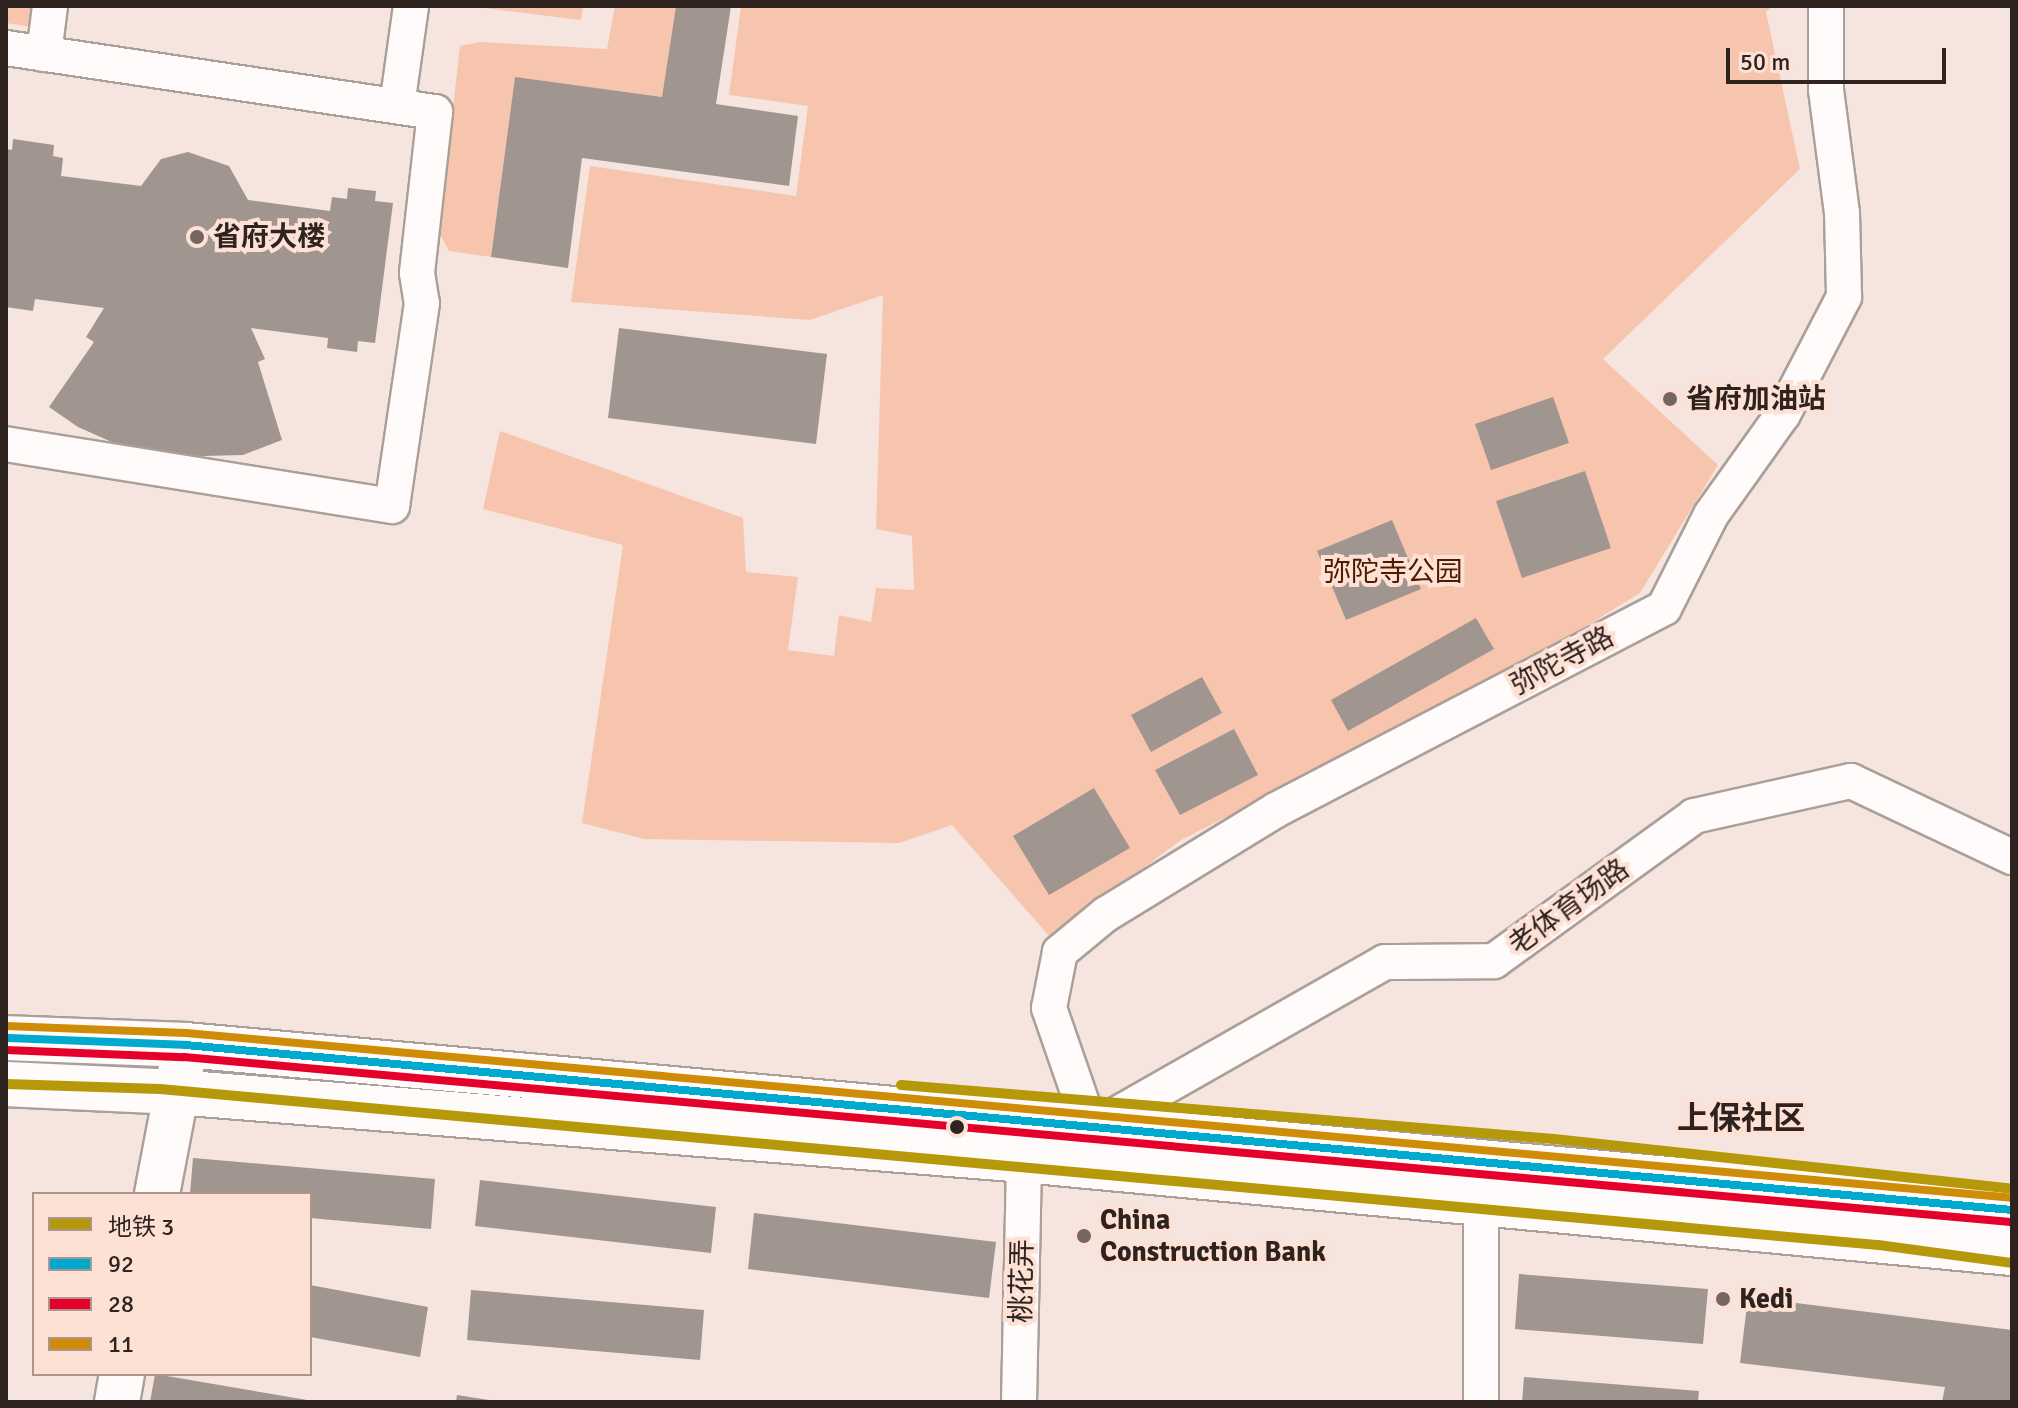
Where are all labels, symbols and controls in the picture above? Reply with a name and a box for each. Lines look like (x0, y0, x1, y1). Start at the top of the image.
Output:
scale bar (1730, 32, 1950, 82)
text: 50 m (1740, 47, 1790, 77)
place label: 省府大楼 (213, 220, 325, 254)
marker: 省府大楼 (188, 228, 206, 246)
place label: 省府加油站 (1686, 382, 1826, 416)
marker: 省府加油站 (1661, 390, 1679, 408)
park label: 弥陀寺公园 (1323, 555, 1463, 589)
street label: 弥陀寺路 (1505, 620, 1619, 702)
street label: 老体育场路 (1502, 852, 1636, 962)
district label: 上保社区 (1677, 1100, 1805, 1138)
unlabelled marker (949, 1119, 965, 1135)
legend (32, 1192, 312, 1376)
place label: China Construction Bank (1100, 1203, 1326, 1269)
text: 地铁 3 (108, 1212, 174, 1242)
marker: China Construction Bank (1075, 1227, 1093, 1245)
street label: 桃花弄 (1004, 1239, 1040, 1323)
text: 92 (108, 1249, 134, 1279)
place label: Kedi (1739, 1282, 1793, 1316)
text: 28 (108, 1289, 134, 1319)
marker: Kedi (1714, 1290, 1732, 1308)
text: 11 (108, 1329, 134, 1359)

